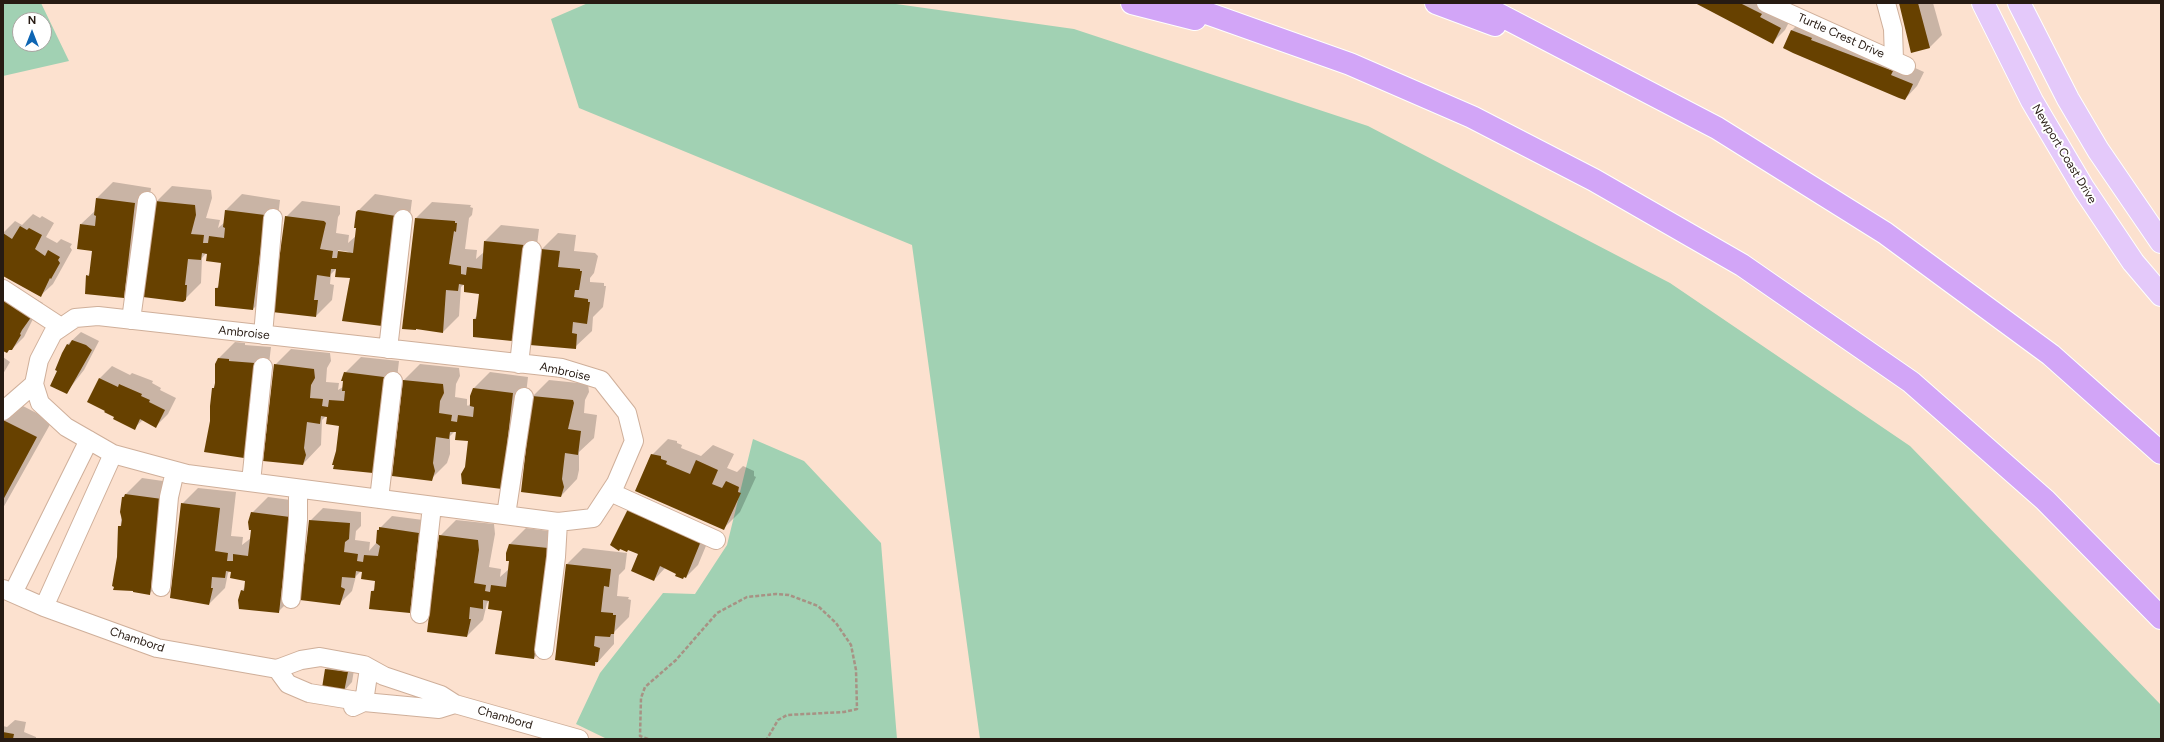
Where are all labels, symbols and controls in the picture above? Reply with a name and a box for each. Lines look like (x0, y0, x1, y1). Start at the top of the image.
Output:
street label: Turtle Crest Drive (1795, 10, 1887, 62)
north arrow (12, 12, 52, 52)
text: N (28, 14, 36, 27)
street label: Newport Coast Drive (2029, 102, 2099, 206)
street label: Ambroise (218, 323, 270, 343)
street label: Ambroise (538, 360, 592, 384)
street label: Chambord (108, 624, 166, 656)
street label: Chambord (476, 703, 534, 733)

